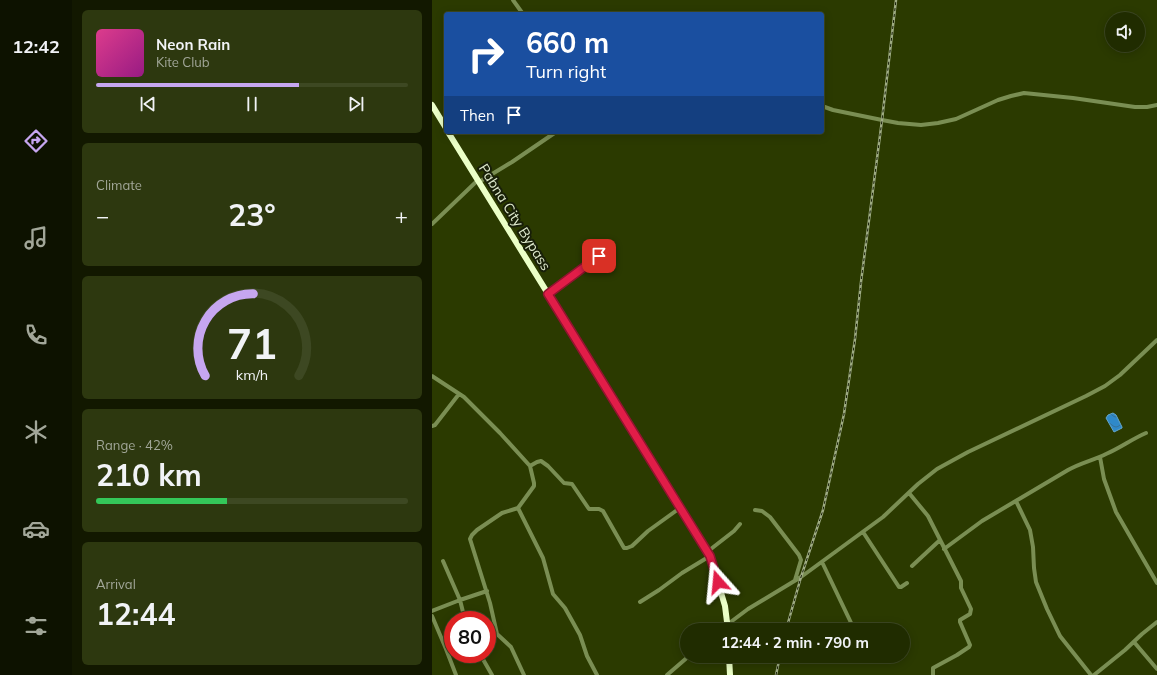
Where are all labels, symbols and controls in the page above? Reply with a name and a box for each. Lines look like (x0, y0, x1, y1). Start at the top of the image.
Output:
map controls (1105, 12, 1145, 52)
button: sound (1105, 12, 1145, 52)
text: 660 m (526, 25, 609, 60)
icon: right (460, 28, 512, 80)
text: 12:42 (12, 35, 60, 58)
text: Neon Rain (156, 35, 230, 54)
text: Kite Club (156, 54, 210, 70)
text: Turn right (526, 60, 606, 83)
icon: previous (137, 93, 159, 115)
icon: pause (241, 93, 263, 115)
icon: next (345, 93, 367, 115)
icon: arrive (503, 104, 525, 126)
text: Then (460, 106, 495, 125)
icon: directions (22, 127, 50, 155)
street label: Pabna City Bypass (475, 160, 555, 274)
text: Climate (96, 177, 142, 193)
text: 23° (228, 196, 276, 234)
text: − (96, 202, 109, 230)
text: + (395, 202, 408, 230)
icon: music (22, 224, 50, 252)
pin (582, 239, 616, 273)
icon: arrive (588, 245, 610, 267)
text: 71 (227, 316, 277, 368)
icon: phone (22, 321, 50, 349)
text: km/h (236, 365, 268, 383)
icon: climate (22, 418, 50, 446)
text: Range · 42% (96, 437, 173, 453)
text: 210 km (96, 456, 202, 494)
icon: car (22, 515, 50, 543)
position arrow (697, 561, 739, 603)
text: Arrival (96, 576, 136, 592)
text: 12:44 (96, 595, 175, 633)
speed limit sign: 80 (444, 611, 496, 663)
icon: filters (22, 612, 50, 640)
text: 12:44 · 2 min · 790 m (721, 633, 869, 652)

